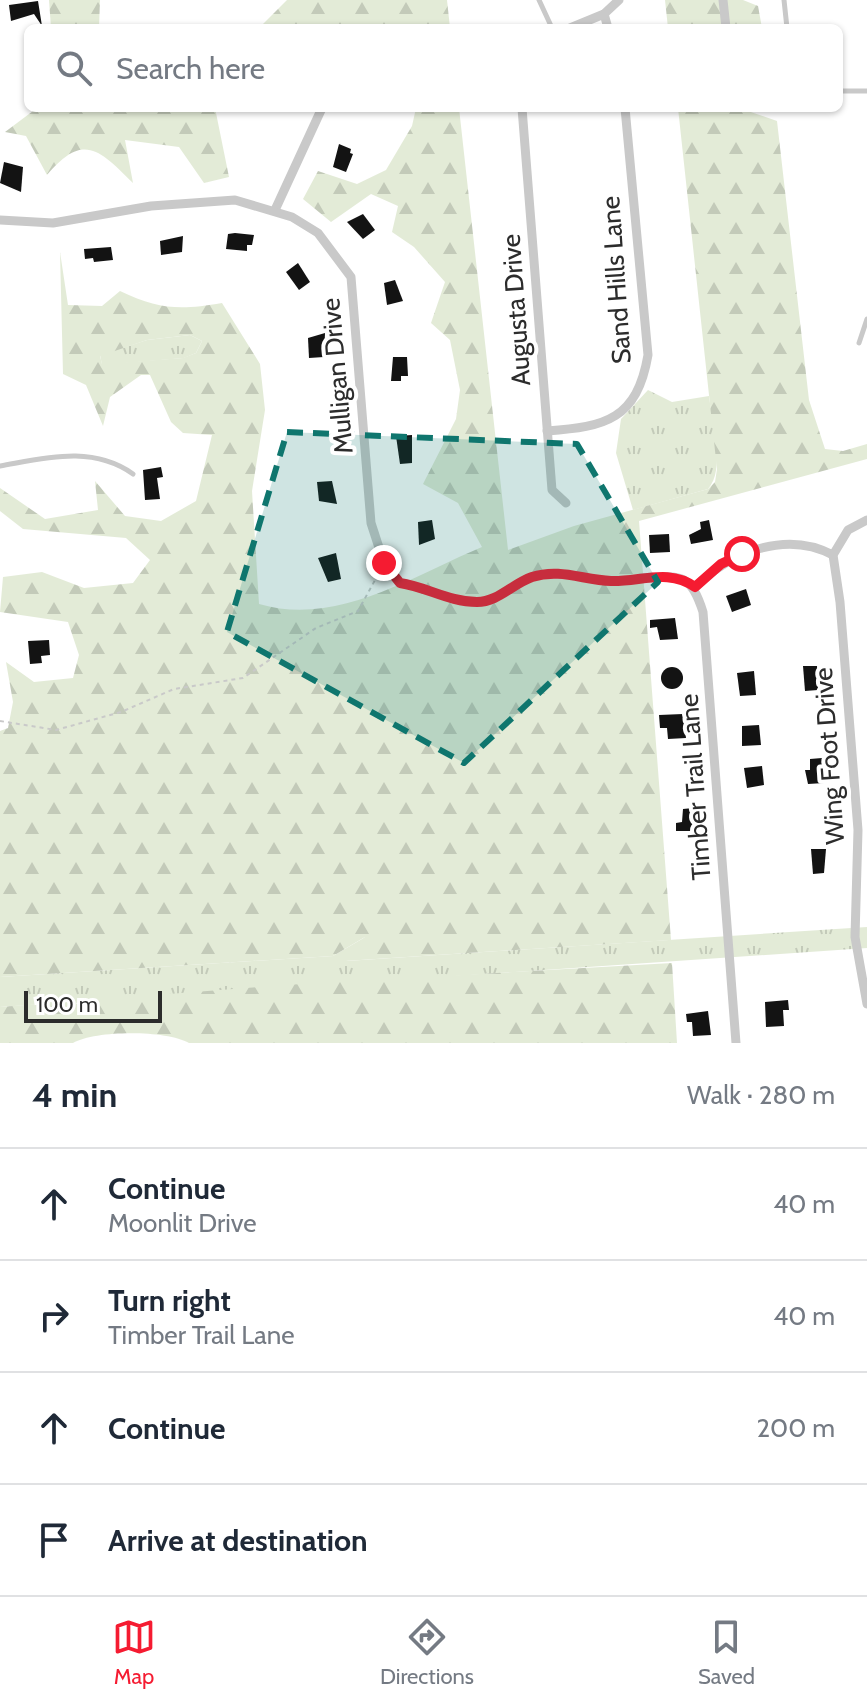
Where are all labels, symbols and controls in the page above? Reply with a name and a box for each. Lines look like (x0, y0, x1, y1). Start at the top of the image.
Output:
search box (24, 24, 843, 112)
icon: search (52, 46, 96, 90)
text: Search here (116, 50, 265, 87)
street label: Sand Hills Lane (594, 195, 638, 365)
street label: Augusta Drive (495, 233, 537, 387)
street label: Mulligan Drive (314, 297, 360, 455)
route start (724, 536, 760, 572)
route end (366, 545, 402, 581)
street label: Wing Foot Drive (807, 667, 851, 845)
street label: Timber Trail Lane (673, 693, 717, 881)
scale bar (24, 987, 162, 1023)
text: 100 m (36, 991, 98, 1018)
text: 4 min (32, 1074, 117, 1116)
text: Walk · 280 m (687, 1079, 835, 1111)
text: Continue (108, 1170, 225, 1207)
icon: ahead (32, 1182, 76, 1226)
text: 40 m (773, 1188, 835, 1220)
text: Moonlit Drive (108, 1207, 257, 1239)
text: Turn right (108, 1282, 231, 1319)
icon: right (32, 1294, 76, 1338)
text: 40 m (773, 1300, 835, 1332)
text: Timber Trail Lane (108, 1319, 295, 1351)
icon: ahead (32, 1406, 76, 1450)
text: Continue (108, 1410, 225, 1447)
text: 200 m (756, 1412, 835, 1444)
icon: arrive (32, 1518, 76, 1562)
text: Arrive at destination (108, 1522, 368, 1559)
tab: Map (112, 1615, 156, 1690)
tab: Directions (380, 1615, 474, 1690)
tab: Saved (698, 1615, 755, 1690)

